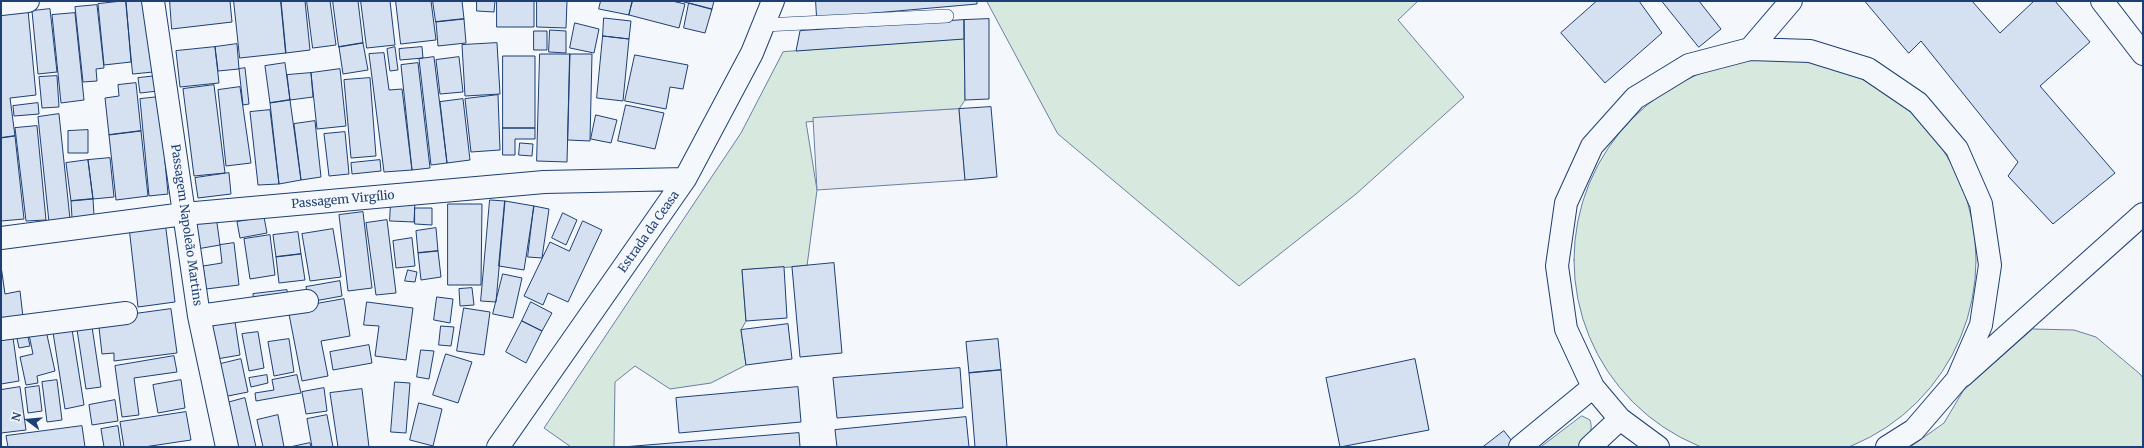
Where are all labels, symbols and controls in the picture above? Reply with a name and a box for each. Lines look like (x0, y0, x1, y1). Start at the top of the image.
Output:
street label: Passagem Napoleão Martins (168, 143, 204, 307)
street label: Passagem Virgílio (291, 188, 395, 212)
street label: Estrada da Ceasa (615, 188, 683, 276)
north arrow (8, 400, 48, 440)
text: N (9, 411, 24, 423)

